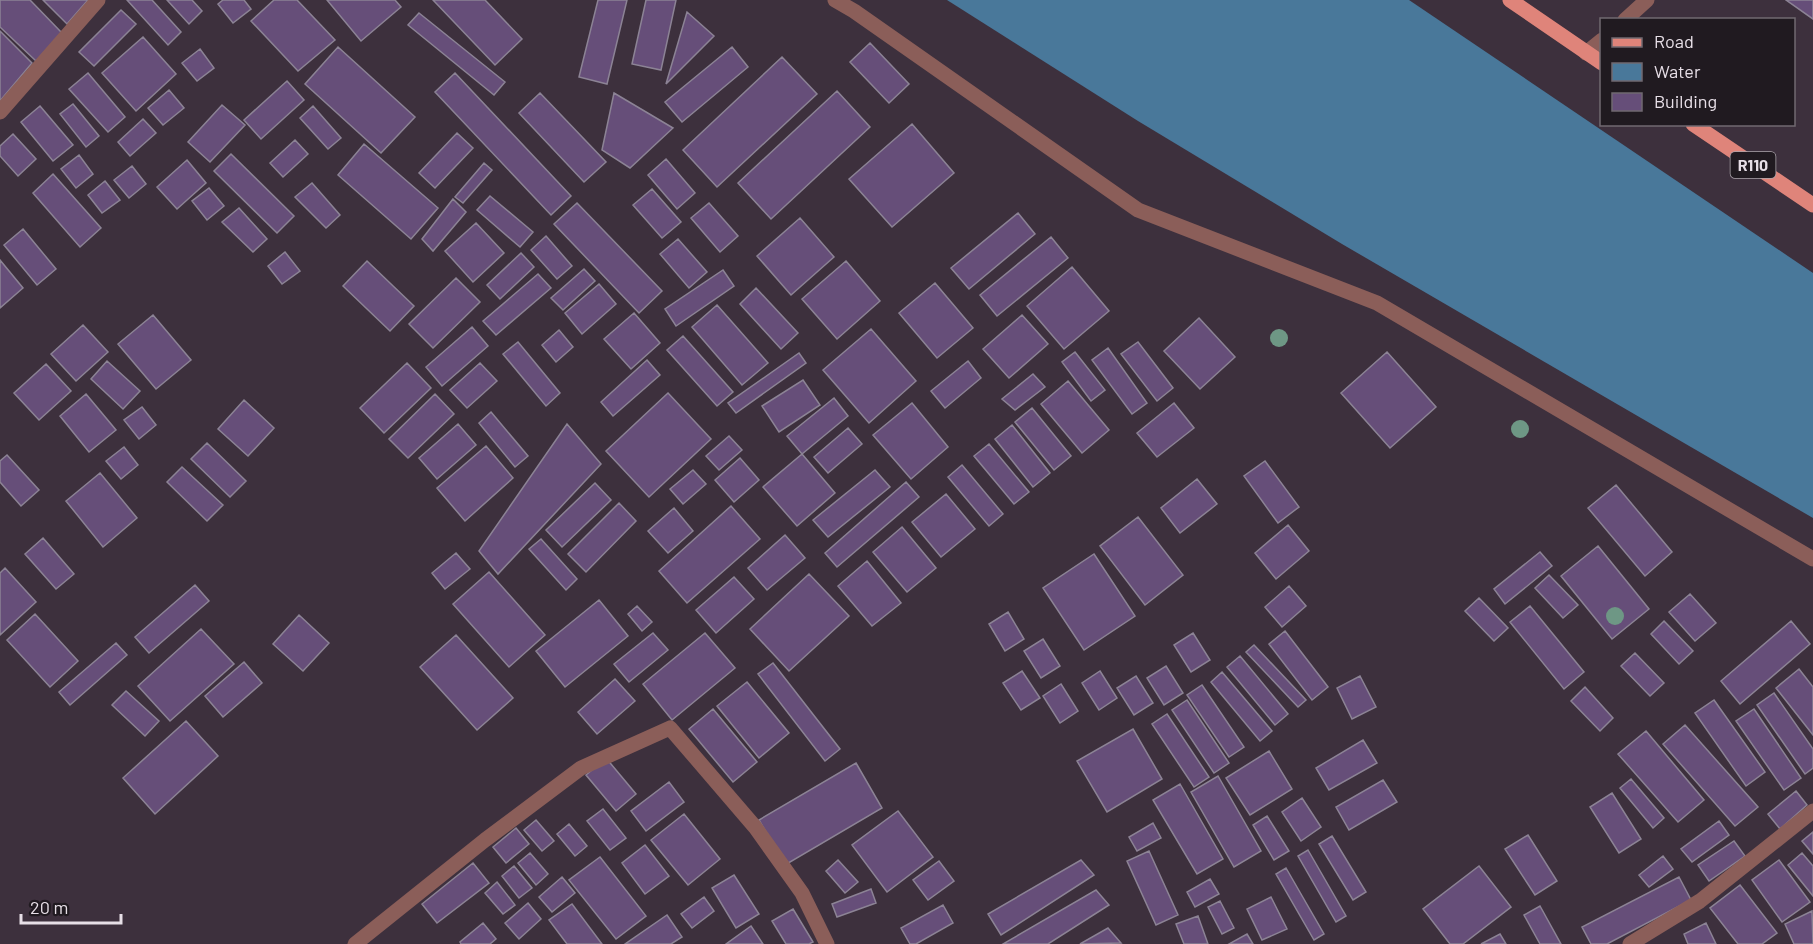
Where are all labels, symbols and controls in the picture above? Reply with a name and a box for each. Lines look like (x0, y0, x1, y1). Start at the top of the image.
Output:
legend (1600, 18, 1795, 126)
text: Road (1654, 30, 1694, 52)
text: Water (1654, 60, 1701, 82)
text: Building (1654, 90, 1717, 112)
road number: R110 (1730, 152, 1776, 178)
scale bar (21, 887, 122, 925)
text: 20 m (30, 896, 68, 918)

